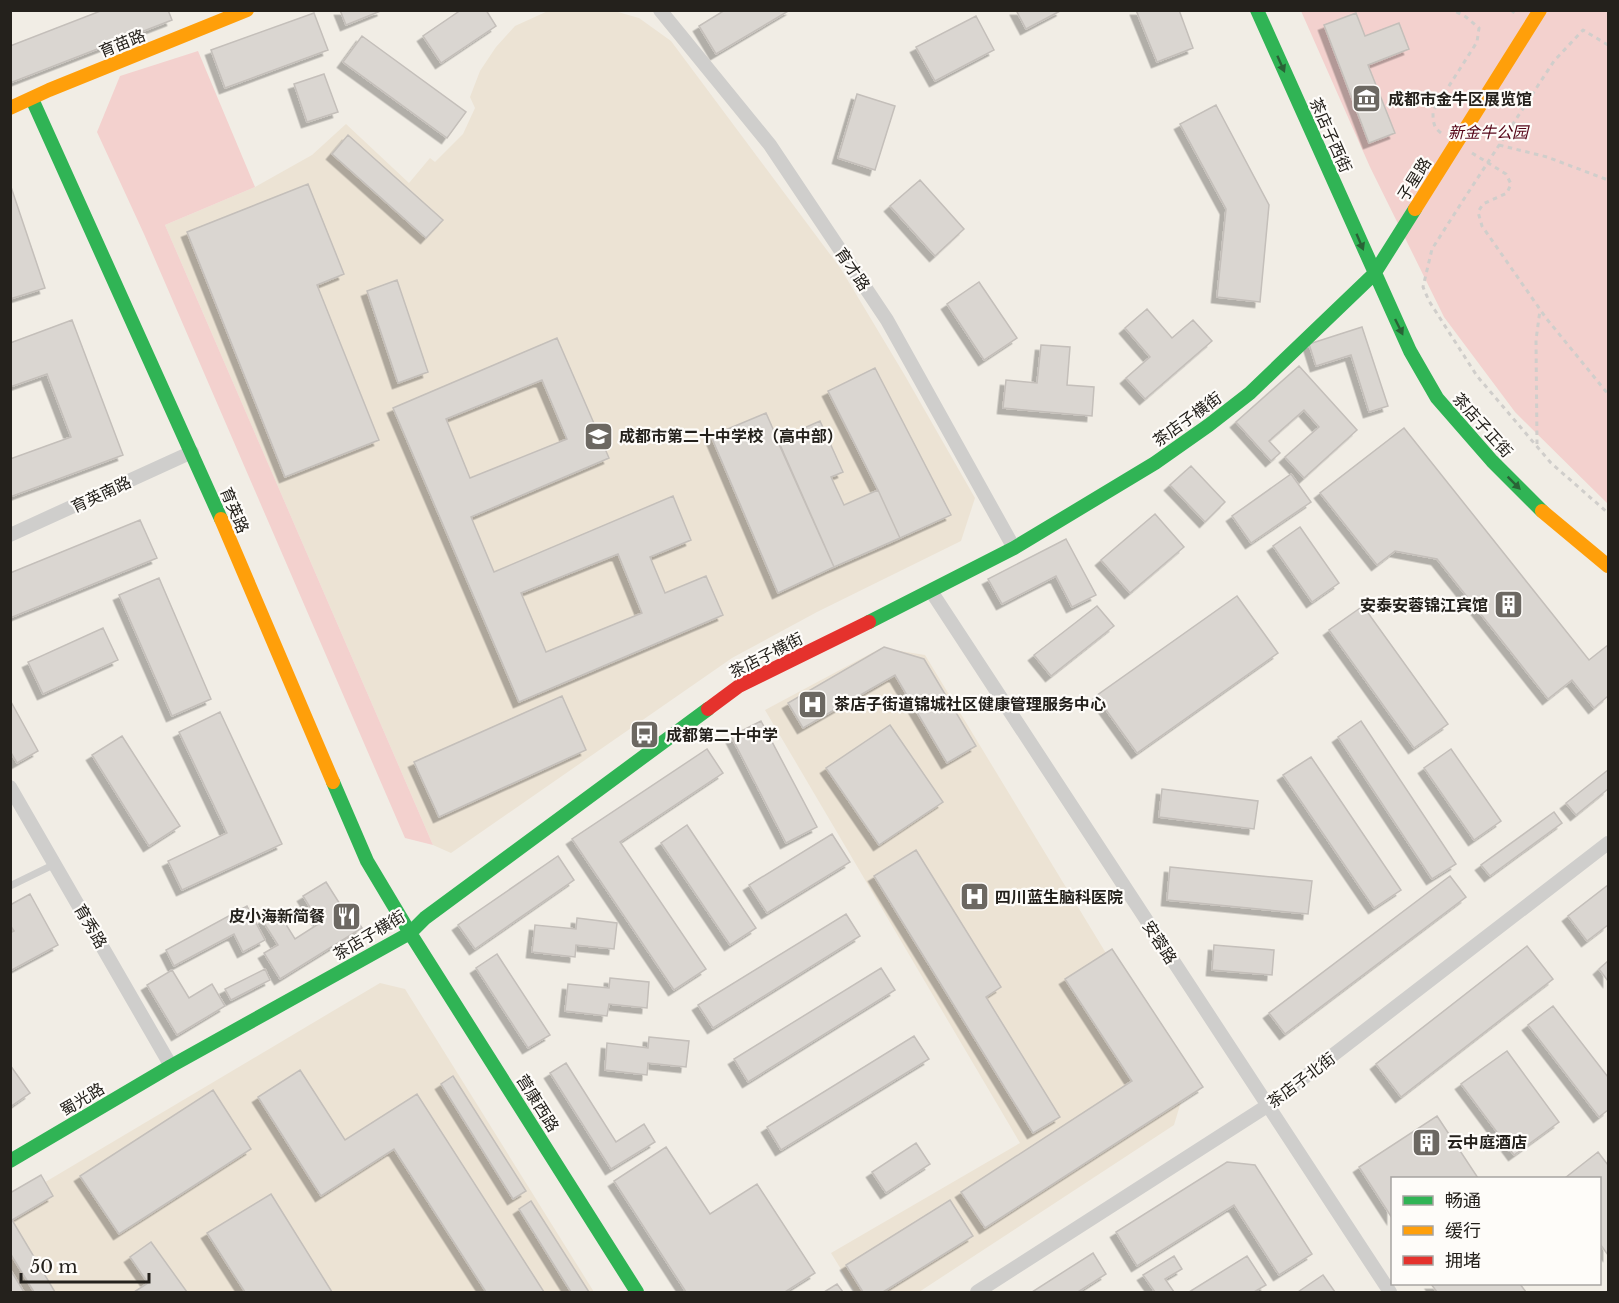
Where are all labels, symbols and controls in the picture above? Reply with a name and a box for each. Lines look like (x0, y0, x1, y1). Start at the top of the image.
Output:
street label: 育苗路 (96, 25, 148, 61)
one-way arrow (1277, 55, 1286, 73)
museum icon: 成都市金牛区展览馆 (1351, 83, 1383, 115)
place label: 成都市金牛区展览馆 (1388, 89, 1532, 109)
street label: 茶店子西街 (1306, 94, 1356, 176)
park label: 新金牛公园 (1448, 122, 1530, 142)
street label: 子星路 (1393, 153, 1435, 205)
one-way arrow (1356, 233, 1365, 251)
street label: 育才路 (831, 244, 875, 294)
one-way arrow (1394, 319, 1404, 336)
street label: 茶店子横街 (1149, 387, 1225, 451)
street label: 茶店子正街 (1449, 389, 1517, 461)
school or university icon: 成都市第二十中学校（高中部） (582, 420, 614, 452)
place label: 成都市第二十中学校（高中部） (619, 426, 843, 446)
street label: 育英南路 (68, 471, 134, 517)
one-way arrow (1506, 475, 1520, 489)
street label: 育英路 (216, 484, 254, 536)
building icon: 安泰安蓉锦江宾馆 (1493, 589, 1525, 621)
place label: 安泰安蓉锦江宾馆 (1360, 595, 1488, 615)
street label: 茶店子横街 (726, 628, 806, 682)
hospital icon: 茶店子街道锦城社区健康管理服务中心 (797, 688, 829, 720)
place label: 茶店子街道锦城社区健康管理服务中心 (834, 694, 1106, 714)
bus stop icon: 成都第二十中学 (629, 719, 661, 751)
place label: 成都第二十中学 (666, 725, 778, 745)
hospital icon: 四川蓝生脑科医院 (958, 881, 990, 913)
place label: 四川蓝生脑科医院 (995, 887, 1123, 907)
street label: 育秀路 (70, 900, 112, 952)
restaurant icon: 皮小海新简餐 (330, 900, 362, 932)
place label: 皮小海新简餐 (229, 906, 325, 926)
street label: 茶店子横街 (330, 906, 408, 964)
street label: 安蓉路 (1139, 916, 1181, 968)
street label: 茶店子北街 (1263, 1048, 1339, 1112)
street label: 营康西路 (513, 1071, 563, 1135)
street label: 蜀光路 (56, 1078, 108, 1120)
building icon: 云中庭酒店 (1410, 1126, 1442, 1158)
place label: 云中庭酒店 (1447, 1132, 1527, 1152)
legend (1391, 1177, 1601, 1285)
text: 畅通 (1445, 1190, 1481, 1212)
text: 缓行 (1445, 1220, 1481, 1242)
scale bar (21, 1246, 148, 1284)
text: 拥堵 (1445, 1250, 1481, 1272)
text: 50 m (30, 1256, 78, 1278)

